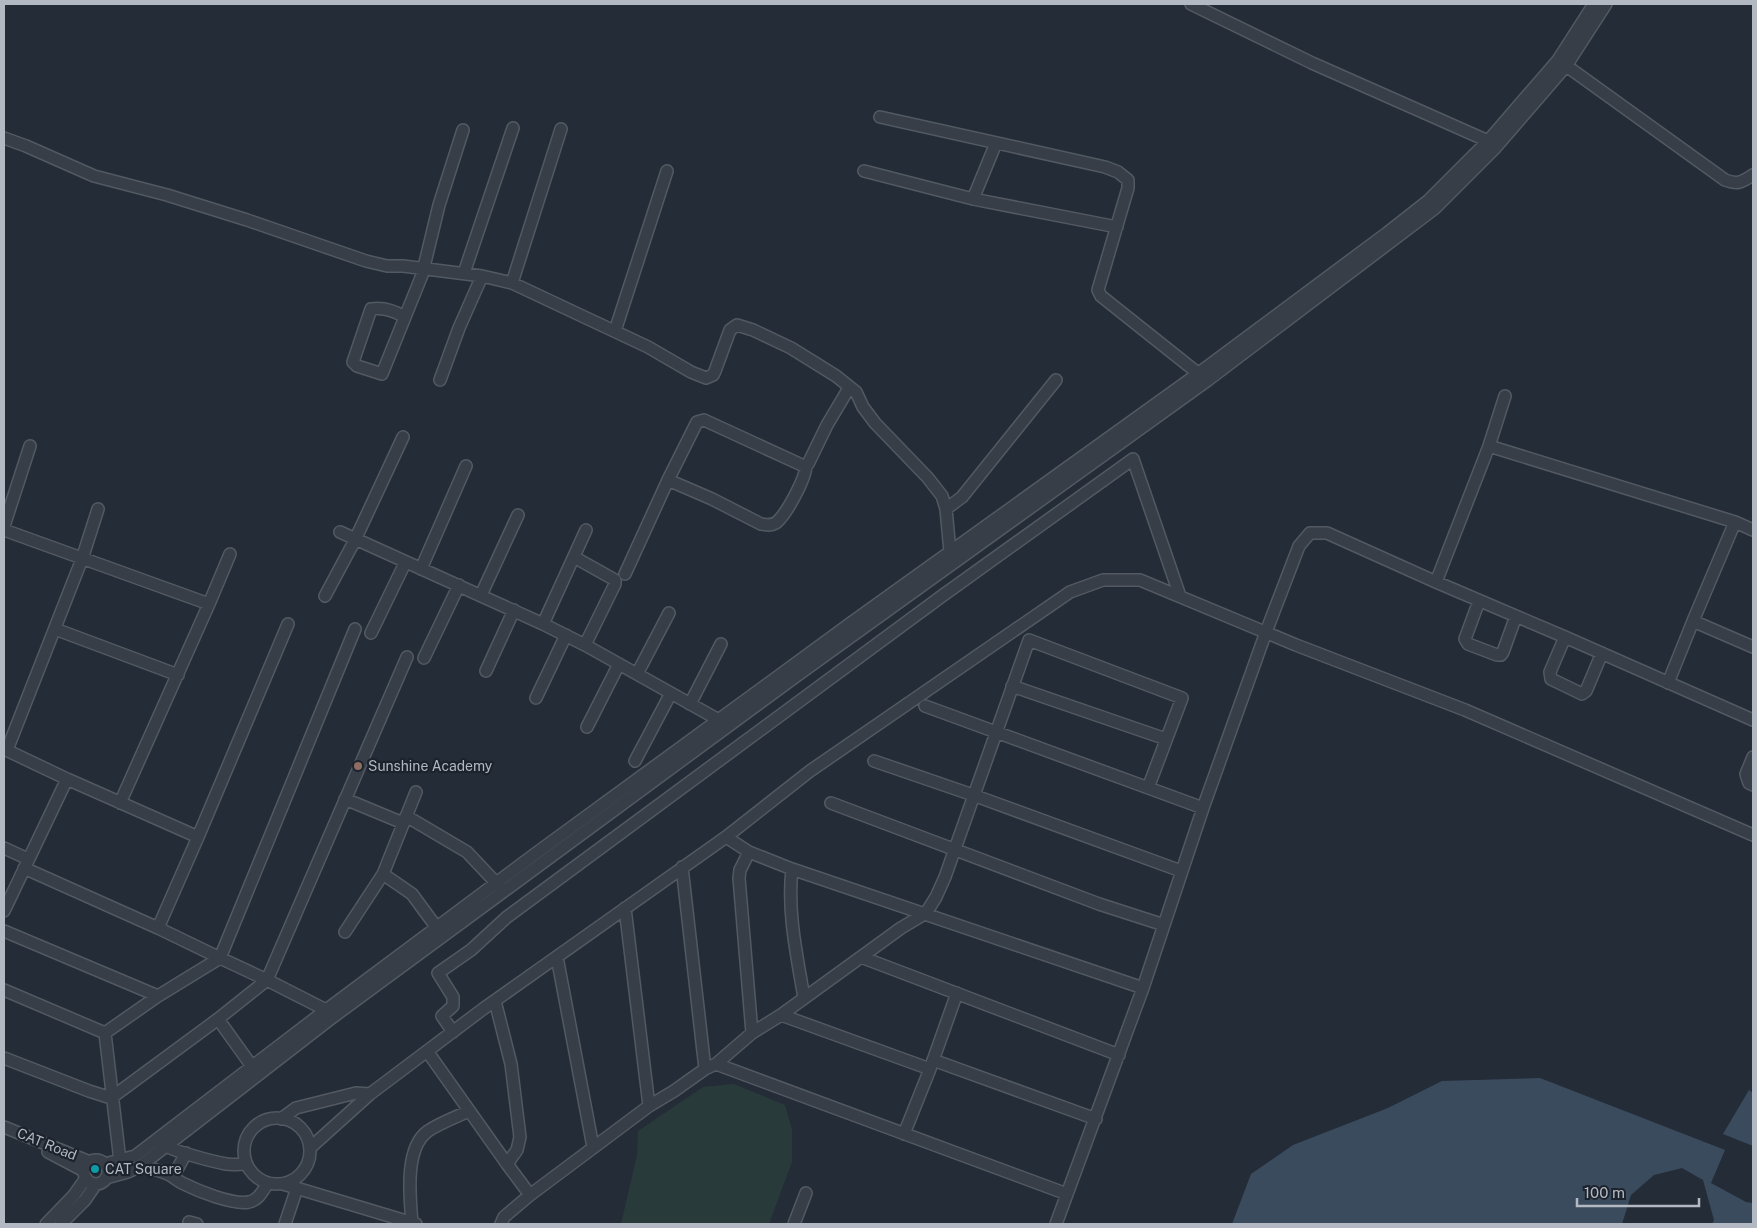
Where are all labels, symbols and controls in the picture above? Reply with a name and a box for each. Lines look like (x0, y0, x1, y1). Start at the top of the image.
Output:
place label: Sunshine Academy (368, 758, 493, 774)
marker: Sunshine Academy (352, 760, 364, 772)
street label: CAT Road (15, 1125, 79, 1163)
place label: CAT Square (105, 1161, 182, 1177)
marker: CAT Square (89, 1163, 101, 1175)
scale bar (1577, 1176, 1700, 1208)
text: 100 m (1584, 1184, 1625, 1201)

